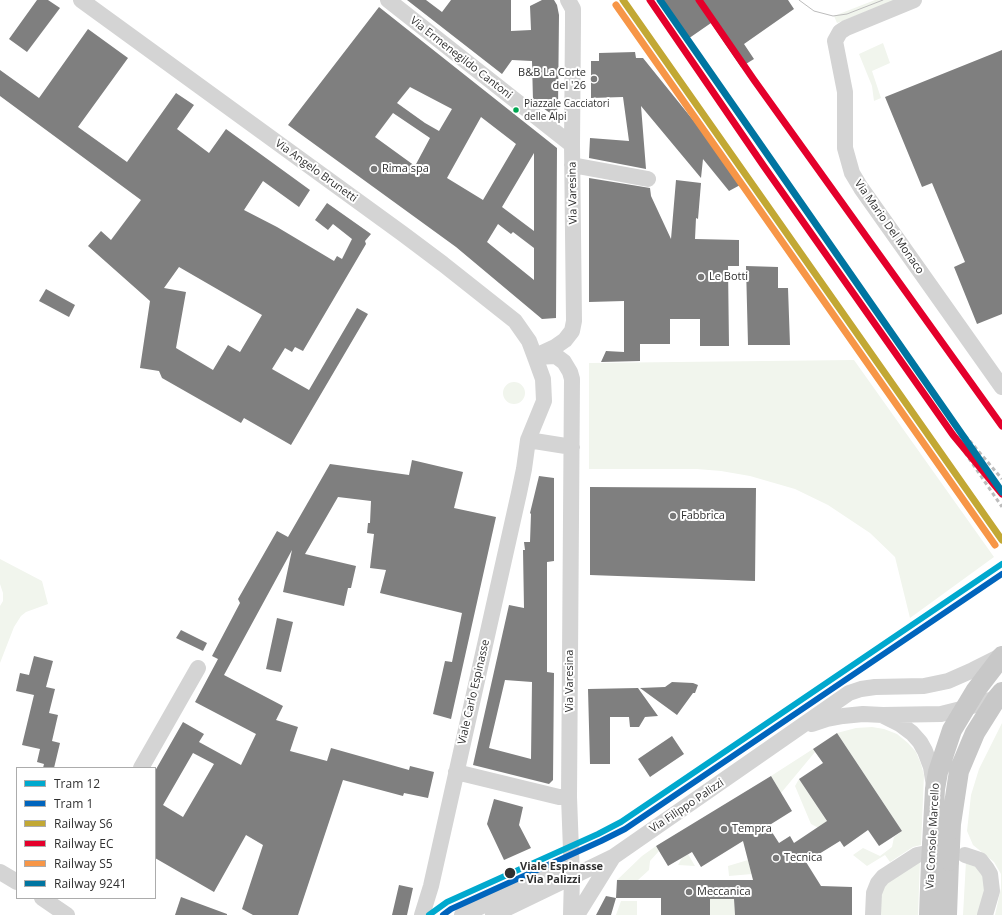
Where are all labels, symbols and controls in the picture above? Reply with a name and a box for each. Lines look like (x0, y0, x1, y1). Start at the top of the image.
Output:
street label: Via Ermenegildo Cantoni (407, 14, 515, 102)
place label: B&B La Corte del '26 (518, 66, 586, 92)
marker: B&B La Corte del '26 (589, 74, 599, 84)
place label: Piazzale Cacciatori delle Alpi (524, 98, 609, 122)
marker: Piazzale Cacciatori delle Alpi (511, 105, 521, 115)
street label: Via Angelo Brunetti (272, 137, 360, 205)
place label: Rima spa (382, 162, 429, 176)
street label: Via Varesina (566, 162, 580, 224)
marker: Rima spa (369, 164, 379, 174)
street label: Via Mario Del Monaco (851, 177, 927, 277)
place label: Le Botti (709, 270, 748, 284)
marker: Le Botti (696, 272, 706, 282)
place label: Fabbrica (681, 509, 725, 523)
marker: Fabbrica (668, 511, 678, 521)
street label: Viale Carlo Espinasse (455, 638, 493, 746)
street label: Via Varesina (563, 650, 577, 712)
legend (16, 767, 156, 899)
text: Tram 12 (54, 775, 100, 792)
street label: Via Filippo Palizzi (647, 776, 727, 836)
street label: Via Console Marcello (924, 783, 942, 889)
text: Tram 1 (54, 795, 93, 812)
text: Railway S6 (54, 815, 113, 832)
place label: Tempra (732, 822, 772, 836)
marker: Tempra (719, 824, 729, 834)
text: Railway EC (54, 835, 113, 852)
place label: Tecnica (784, 851, 822, 865)
marker: Tecnica (771, 853, 781, 863)
text: Railway S5 (54, 855, 113, 872)
place label: Viale Espinasse - Via Palizzi (520, 860, 603, 886)
marker: Viale Espinasse - Via Palizzi (503, 866, 517, 880)
text: Railway 9241 (54, 875, 127, 892)
place label: Meccanica (697, 885, 751, 899)
marker: Meccanica (684, 887, 694, 897)

